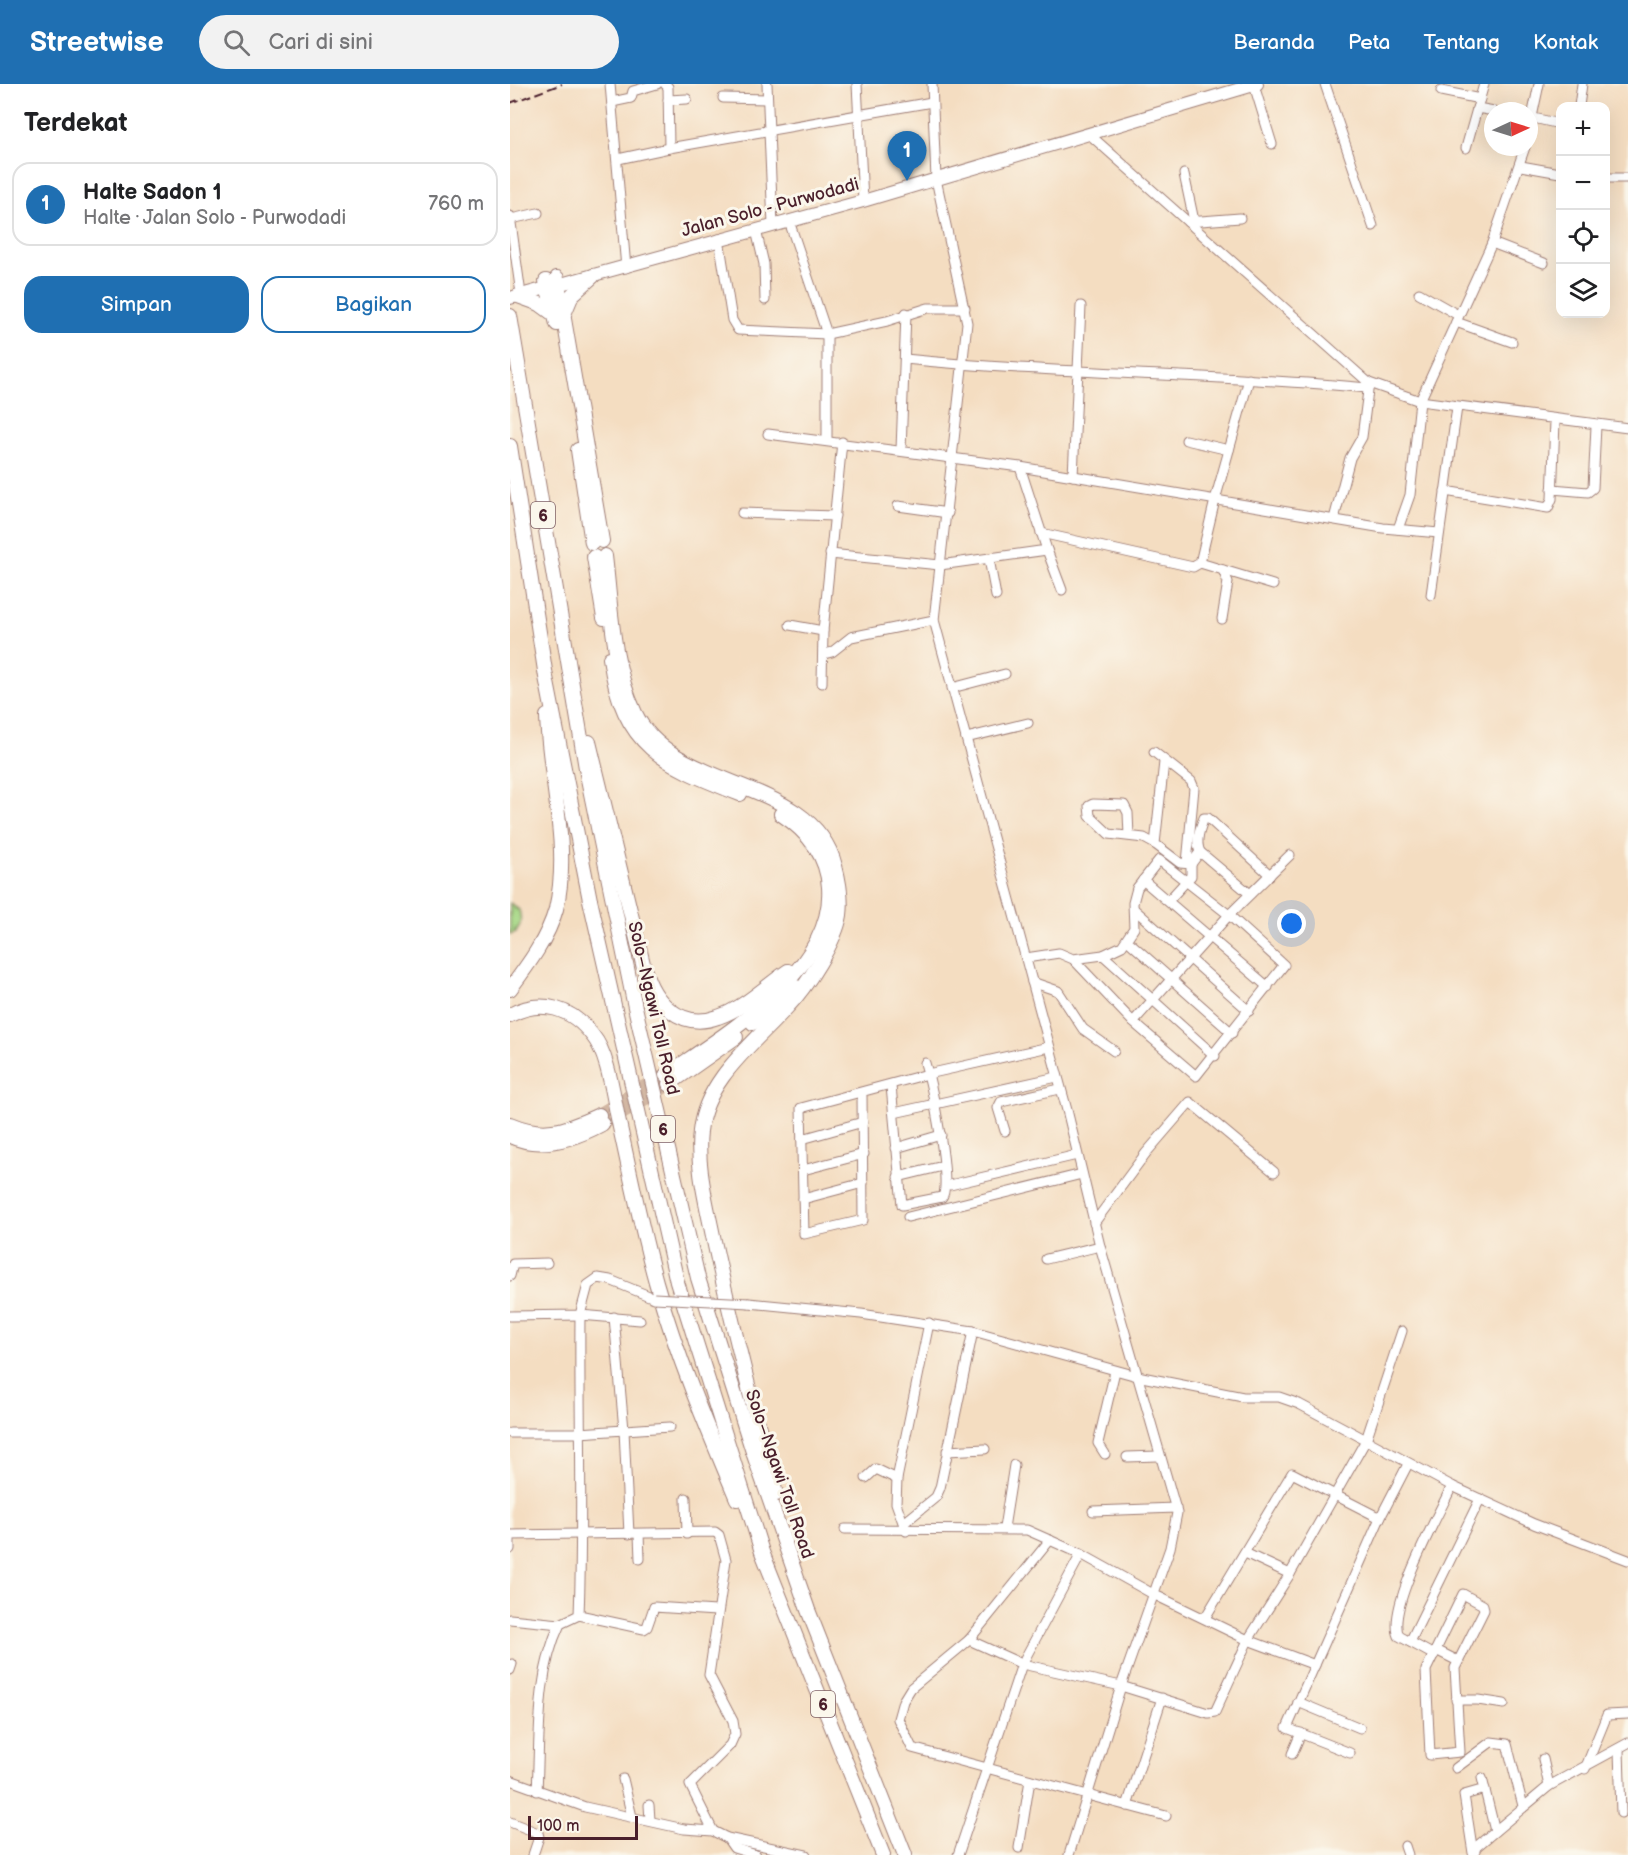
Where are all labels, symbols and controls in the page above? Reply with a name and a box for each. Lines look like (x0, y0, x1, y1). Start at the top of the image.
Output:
search box (199, 15, 619, 69)
text: Streetwise (30, 26, 163, 59)
icon: search (220, 26, 253, 59)
text: Cari di sini (268, 29, 373, 56)
text: Beranda (1233, 30, 1315, 55)
text: Peta (1348, 30, 1391, 55)
text: Tentang (1424, 30, 1500, 55)
text: Kontak (1533, 30, 1598, 55)
north arrow (1484, 102, 1538, 156)
map controls (1556, 102, 1610, 318)
button: + (1556, 102, 1610, 156)
text: Terdekat (24, 108, 127, 139)
pin: 1 (888, 132, 926, 181)
button: − (1556, 156, 1610, 210)
street label: Jalan Solo - Purwodadi (679, 174, 861, 241)
text: Halte Sadon 1 (83, 179, 222, 206)
text: 1 (41, 192, 50, 216)
text: 760 m (428, 192, 484, 216)
text: Halte · Jalan Solo - Purwodadi (83, 206, 346, 230)
button: locate (1556, 210, 1610, 264)
button: layers (1556, 264, 1610, 318)
button: Simpan (24, 276, 249, 333)
button: Bagikan (261, 276, 486, 333)
road number: 6 (531, 502, 555, 528)
your location (1277, 909, 1306, 938)
street label: Solo–Ngawi Toll Road (623, 919, 684, 1097)
road number: 6 (651, 1116, 675, 1142)
street label: Solo–Ngawi Toll Road (741, 1387, 818, 1561)
road number: 6 (811, 1691, 835, 1717)
scale bar (528, 1813, 638, 1840)
text: 100 m (537, 1817, 580, 1836)

